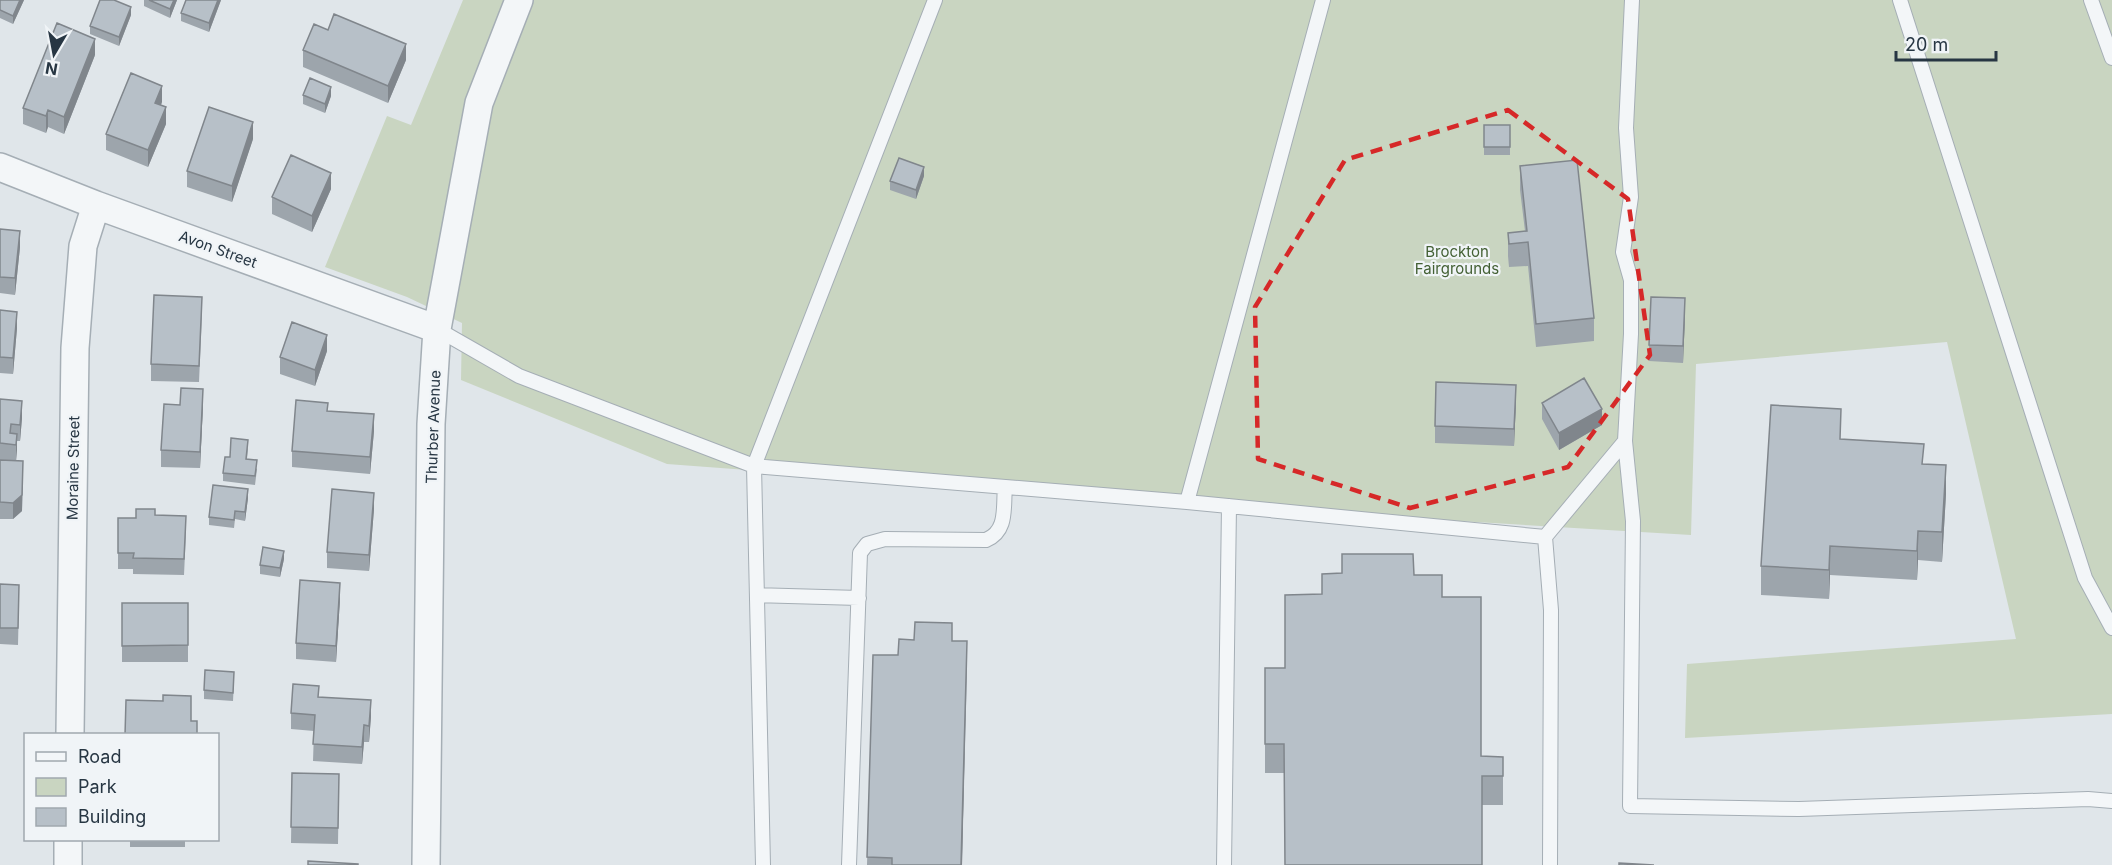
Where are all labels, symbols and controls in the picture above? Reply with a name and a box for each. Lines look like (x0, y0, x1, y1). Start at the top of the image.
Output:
north arrow (24, 24, 84, 84)
scale bar (1896, 24, 1996, 62)
text: 20 m (1905, 34, 1948, 55)
text: N (44, 58, 59, 80)
street label: Avon Street (176, 226, 260, 272)
park label: Brockton Fairgrounds (1415, 242, 1499, 278)
street label: Thurber Avenue (422, 370, 444, 484)
street label: Moraine Street (63, 416, 83, 520)
legend (24, 733, 219, 841)
text: Road (78, 746, 121, 767)
text: Park (78, 776, 117, 797)
text: Building (78, 806, 146, 827)

